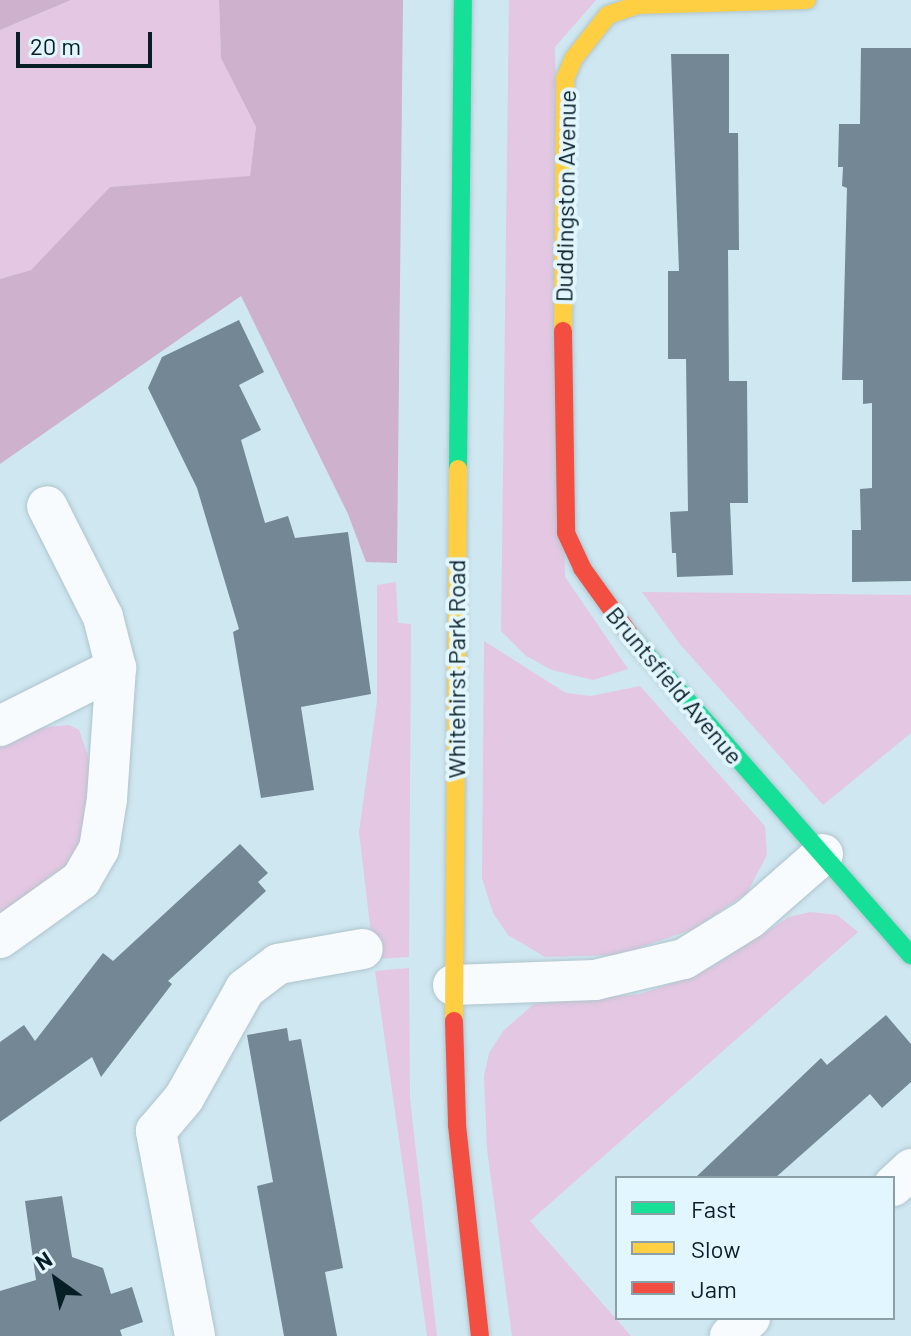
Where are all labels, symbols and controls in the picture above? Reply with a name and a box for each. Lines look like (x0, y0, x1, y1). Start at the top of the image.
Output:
scale bar (20, 16, 156, 66)
text: 20 m (30, 31, 81, 60)
street label: Duddingston Avenue (549, 90, 581, 302)
street label: Whitehirst Park Road (442, 559, 470, 779)
street label: Bruntsfield Avenue (601, 600, 749, 770)
legend (615, 1176, 895, 1320)
text: Fast (691, 1194, 736, 1223)
text: Slow (691, 1234, 740, 1263)
north arrow (16, 1240, 96, 1320)
text: N (30, 1245, 56, 1275)
text: Jam (691, 1274, 737, 1303)

